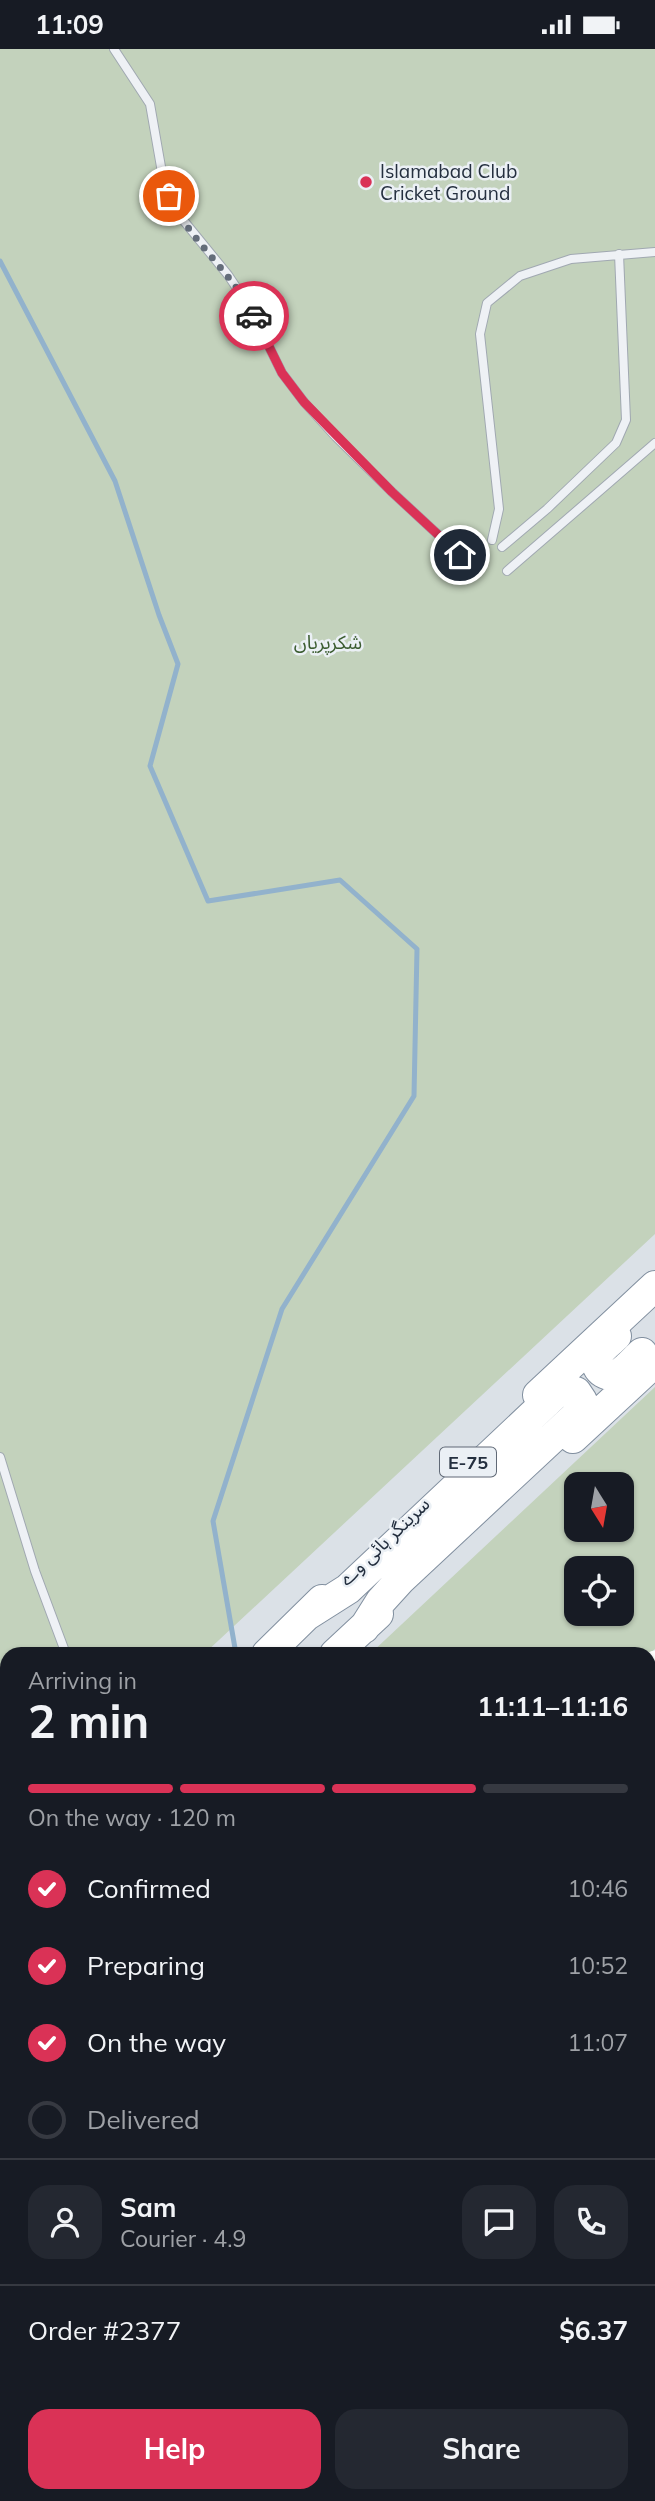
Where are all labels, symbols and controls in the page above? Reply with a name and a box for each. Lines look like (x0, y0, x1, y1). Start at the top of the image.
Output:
text: 11:09 (35, 8, 104, 41)
place label: Islamabad Club Cricket Ground (380, 159, 517, 205)
pin (139, 166, 199, 226)
marker: Islamabad Club Cricket Ground (358, 174, 374, 190)
icon: bag (150, 177, 188, 215)
courier (219, 281, 289, 351)
icon: car (235, 297, 273, 335)
pin (430, 525, 490, 585)
icon: home (441, 536, 479, 574)
park label: شکرپریاں (294, 630, 362, 655)
road number: E-75 (440, 1447, 496, 1477)
north arrow (564, 1472, 634, 1542)
map controls (564, 1472, 634, 1626)
street label: سرینگر ہائی وے (333, 1492, 435, 1590)
button: locate (564, 1556, 634, 1626)
text: Arriving in (28, 1666, 137, 1695)
text: 11:11–11:16 (477, 1690, 628, 1723)
text: 2 min (28, 1692, 149, 1750)
text: On the way · 120 m (28, 1803, 236, 1832)
icon: check (28, 1870, 66, 1908)
text: Confirmed (87, 1872, 211, 1905)
text: 10:46 (568, 1874, 628, 1903)
icon: check (28, 1947, 66, 1985)
text: Preparing (87, 1949, 205, 1982)
text: 10:52 (568, 1951, 628, 1980)
icon: check (28, 2024, 66, 2062)
text: On the way (87, 2026, 226, 2059)
text: 11:07 (568, 2028, 628, 2057)
text: Delivered (87, 2103, 200, 2136)
button: person (28, 2185, 102, 2259)
button: chat (462, 2185, 536, 2259)
button: phone (554, 2185, 628, 2259)
text: Sam (120, 2191, 176, 2224)
text: Courier · 4.9 (120, 2224, 246, 2253)
text: Order #2377 (28, 2314, 181, 2347)
text: $6.37 (559, 2314, 628, 2347)
button: Help (28, 2409, 321, 2489)
button: Share (335, 2409, 628, 2489)

